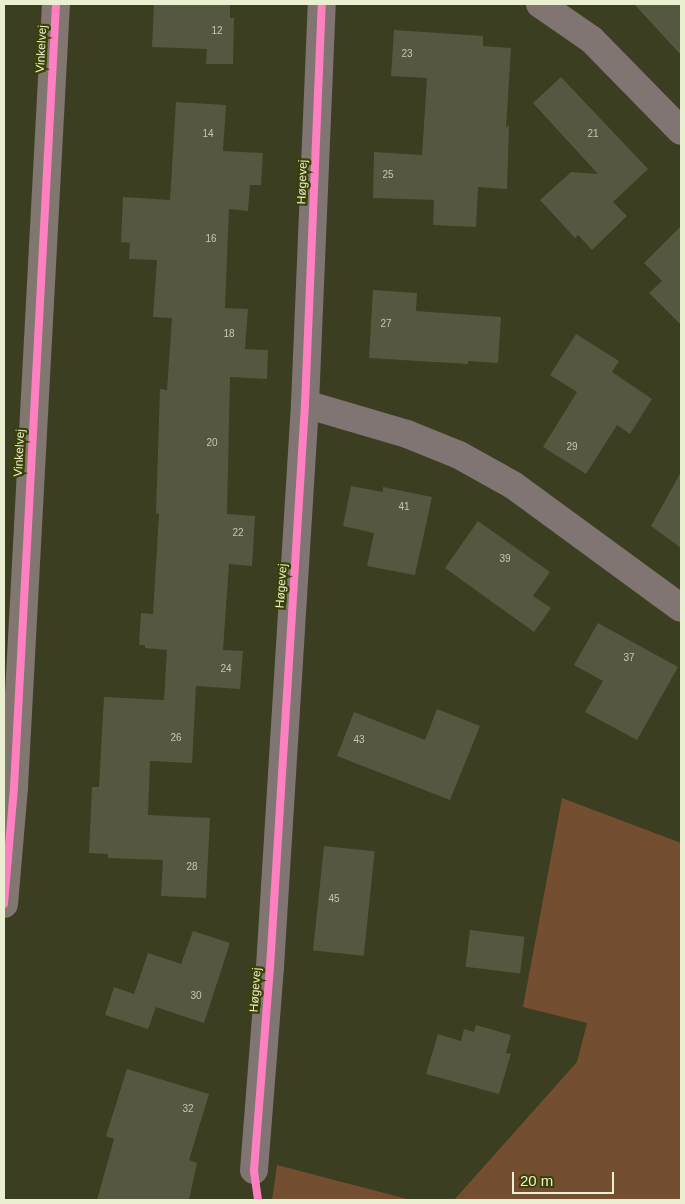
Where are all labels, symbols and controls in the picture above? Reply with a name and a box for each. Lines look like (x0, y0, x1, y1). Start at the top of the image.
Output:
street label: Vinkelvej (34, 25, 50, 73)
house number: 12 (211, 25, 223, 37)
house number: 23 (401, 48, 413, 60)
house number: 14 (202, 128, 214, 140)
house number: 21 (587, 128, 599, 140)
street label: Høgevej (295, 159, 311, 205)
house number: 25 (382, 169, 394, 181)
house number: 16 (205, 233, 217, 245)
house number: 27 (380, 318, 392, 330)
house number: 18 (223, 328, 235, 340)
street label: Vinkelvej (12, 429, 28, 477)
house number: 20 (206, 437, 218, 449)
house number: 29 (566, 441, 578, 453)
house number: 41 (398, 501, 410, 513)
house number: 22 (232, 527, 244, 539)
house number: 39 (499, 553, 511, 565)
street label: Høgevej (273, 563, 291, 609)
house number: 37 (623, 652, 635, 664)
house number: 24 (220, 663, 232, 675)
house number: 26 (170, 732, 182, 744)
house number: 43 (353, 734, 365, 746)
house number: 28 (186, 861, 198, 873)
house number: 45 (328, 893, 340, 905)
street label: Høgevej (247, 967, 265, 1013)
house number: 30 (190, 990, 202, 1002)
house number: 32 (182, 1103, 194, 1115)
scale bar (515, 1162, 618, 1194)
text: 20 m (520, 1172, 553, 1189)

